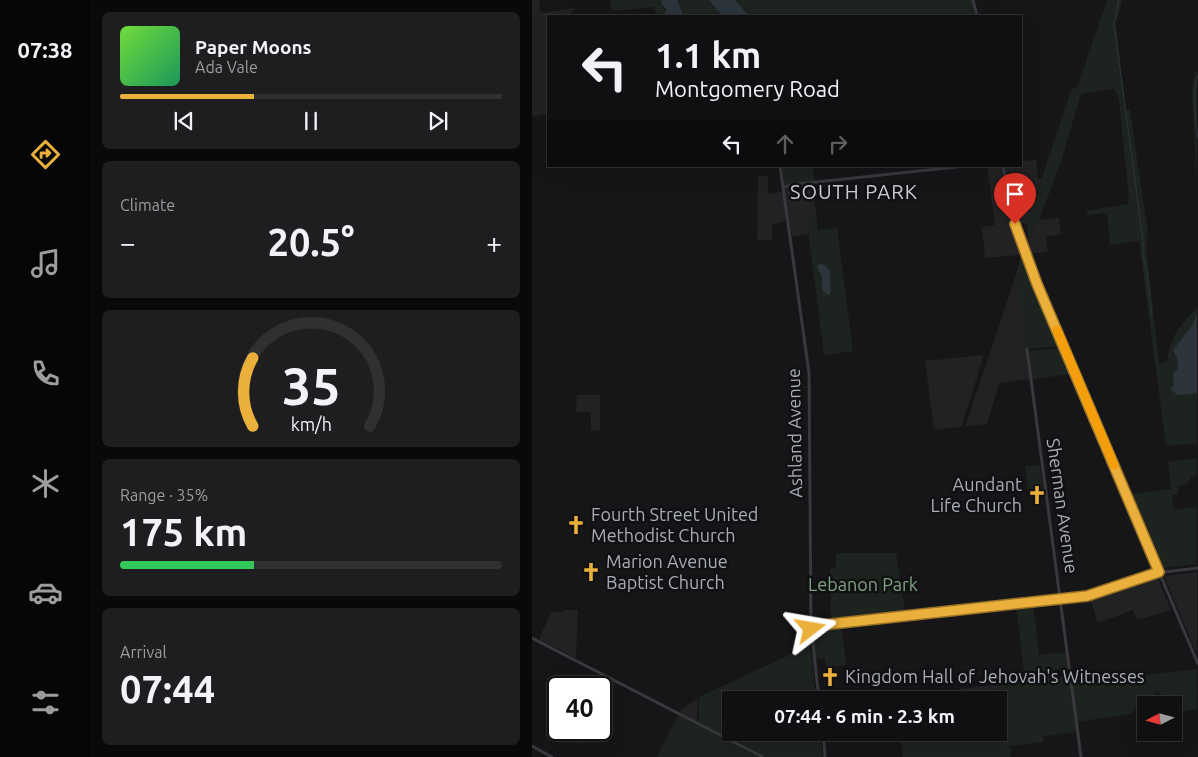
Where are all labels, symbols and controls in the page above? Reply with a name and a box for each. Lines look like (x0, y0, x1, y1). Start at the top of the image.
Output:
icon: left (572, 35, 637, 100)
text: 1.1 km (655, 35, 761, 75)
text: Paper Moons (195, 36, 312, 58)
text: 07:38 (17, 37, 73, 62)
text: Ada Vale (195, 58, 258, 76)
text: Montgomery Road (655, 76, 840, 101)
icon: previous (170, 107, 198, 135)
icon: pause (297, 107, 325, 135)
icon: next (424, 107, 452, 135)
icon: left (718, 130, 746, 158)
icon: ahead (771, 130, 799, 158)
icon: right (824, 130, 852, 158)
icon: directions (28, 137, 63, 172)
pin (994, 173, 1036, 224)
district label: SOUTH PARK (790, 180, 918, 203)
icon: arrive (1001, 180, 1029, 208)
text: Climate (120, 196, 175, 214)
text: 20.5° (267, 221, 355, 263)
text: − (120, 227, 136, 258)
text: + (486, 227, 502, 258)
icon: music (28, 246, 63, 281)
icon: phone (28, 356, 63, 391)
text: 35 (282, 357, 340, 415)
street label: Ashland Avenue (783, 368, 805, 498)
text: km/h (290, 414, 332, 434)
street label: Sherman Avenue (1044, 437, 1082, 575)
icon: climate (28, 466, 63, 501)
place label: Aundant Life Church (931, 474, 1022, 515)
church icon: Aundant Life Church (1026, 484, 1048, 506)
text: Range · 35% (120, 486, 208, 504)
place label: Fourth Street United Methodist Church (591, 504, 758, 545)
text: 175 km (120, 511, 247, 553)
church icon: Fourth Street United Methodist Church (565, 514, 587, 536)
place label: Marion Avenue Baptist Church (606, 551, 728, 592)
church icon: Marion Avenue Baptist Church (580, 561, 602, 583)
park label: Lebanon Park (808, 574, 918, 594)
icon: car (28, 575, 63, 610)
position arrow (784, 602, 836, 654)
text: Arrival (120, 643, 167, 661)
church icon: Kingdom Hall of Jehovah's Witnesses (819, 666, 841, 688)
place label: Kingdom Hall of Jehovah's Witnesses (845, 666, 1145, 686)
text: 07:44 (120, 668, 215, 710)
speed limit sign: 40 (547, 676, 612, 741)
icon: filters (28, 685, 63, 720)
north arrow (1137, 696, 1182, 741)
map controls (1137, 696, 1182, 741)
text: 07:44 · 6 min · 2.3 km (774, 705, 955, 727)

